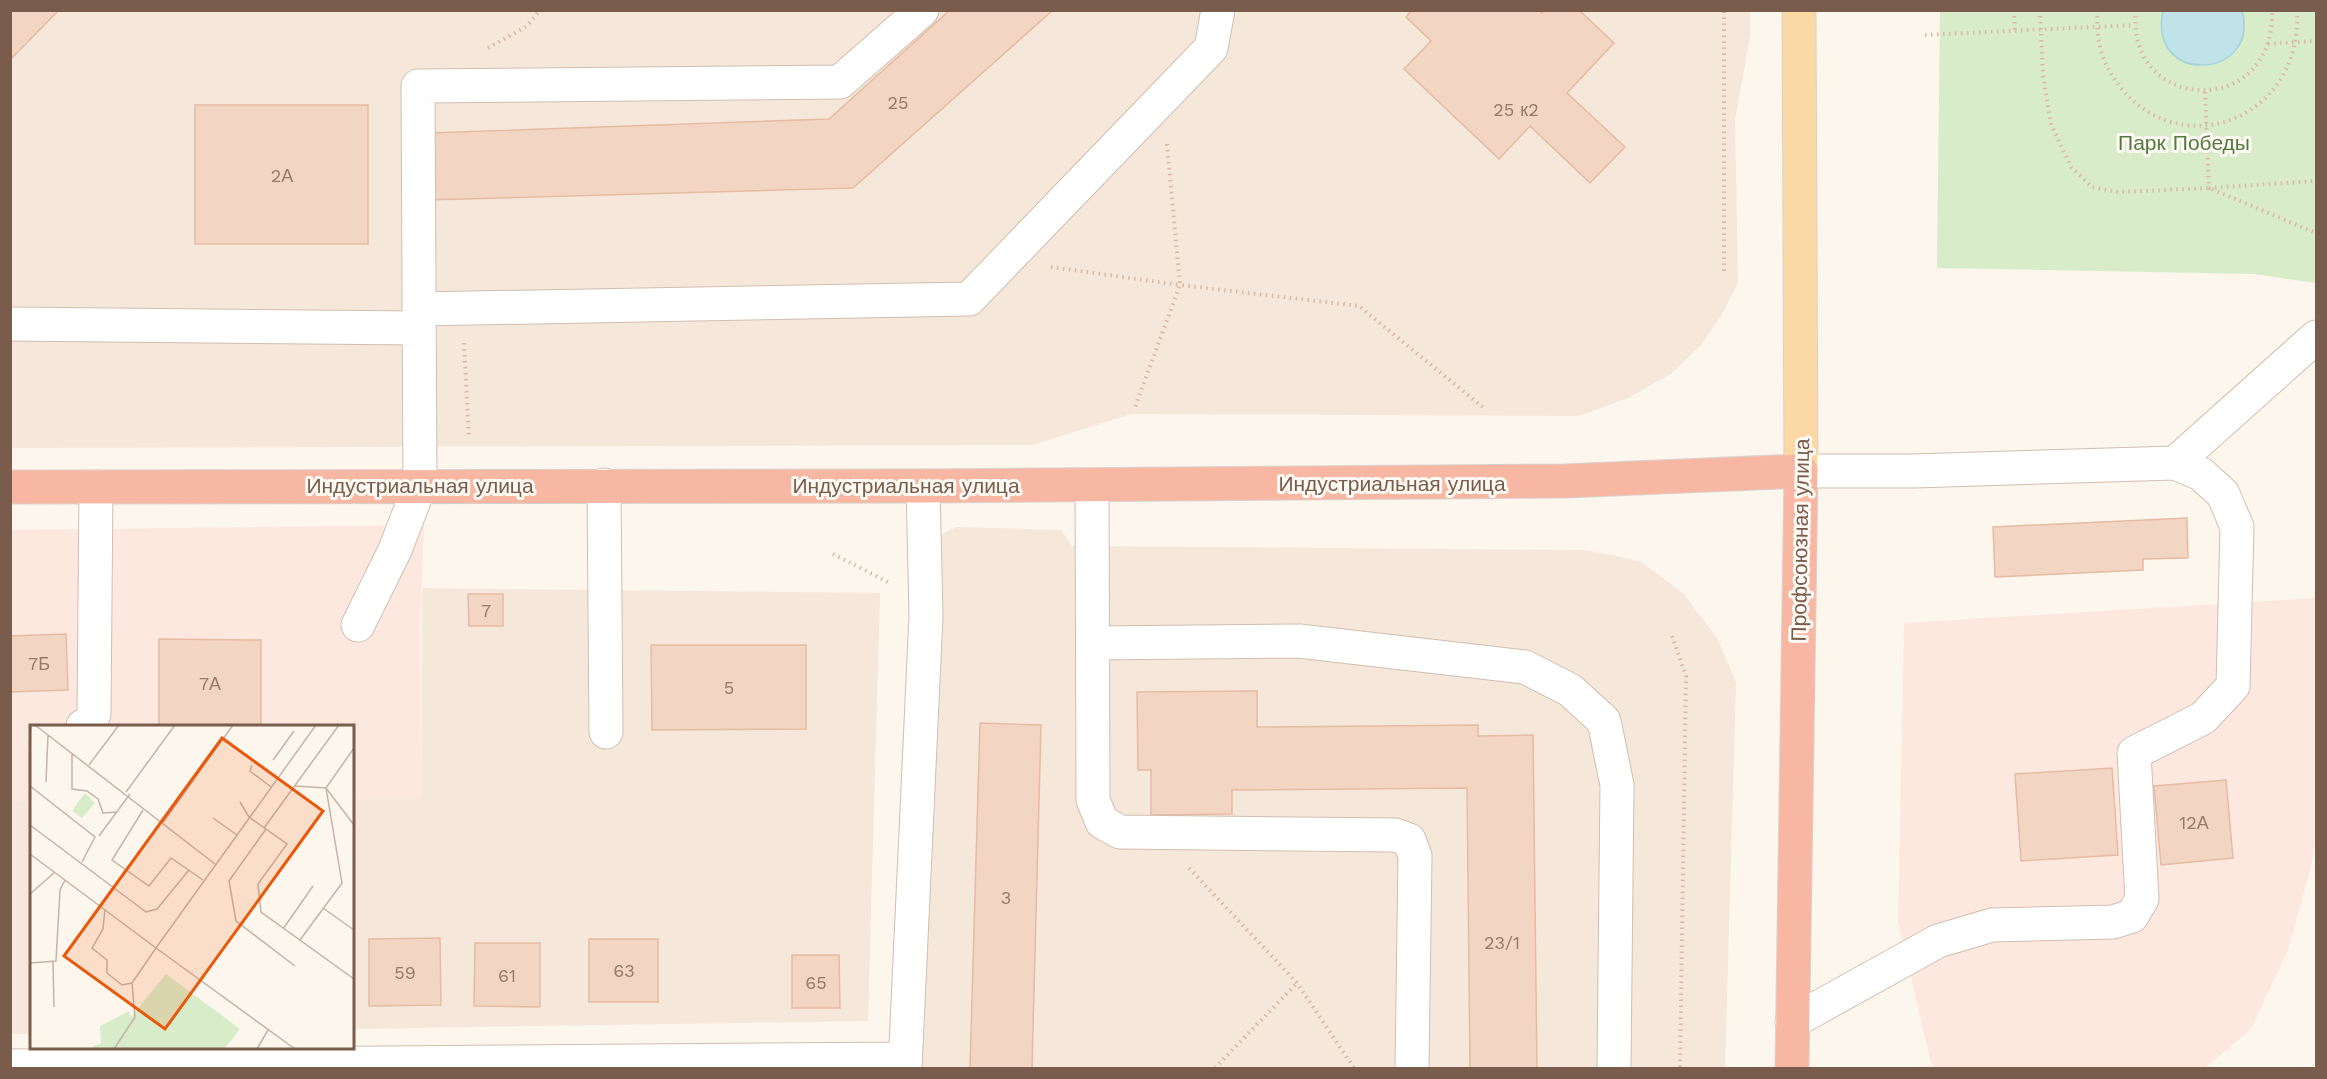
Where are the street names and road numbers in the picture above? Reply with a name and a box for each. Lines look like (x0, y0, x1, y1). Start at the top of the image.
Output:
street label: Профсоюзная улица (1786, 438, 1814, 642)
street label: Индустриальная улица (1278, 471, 1506, 496)
street label: Индустриальная улица (306, 473, 534, 498)
street label: Индустриальная улица (792, 473, 1020, 498)

